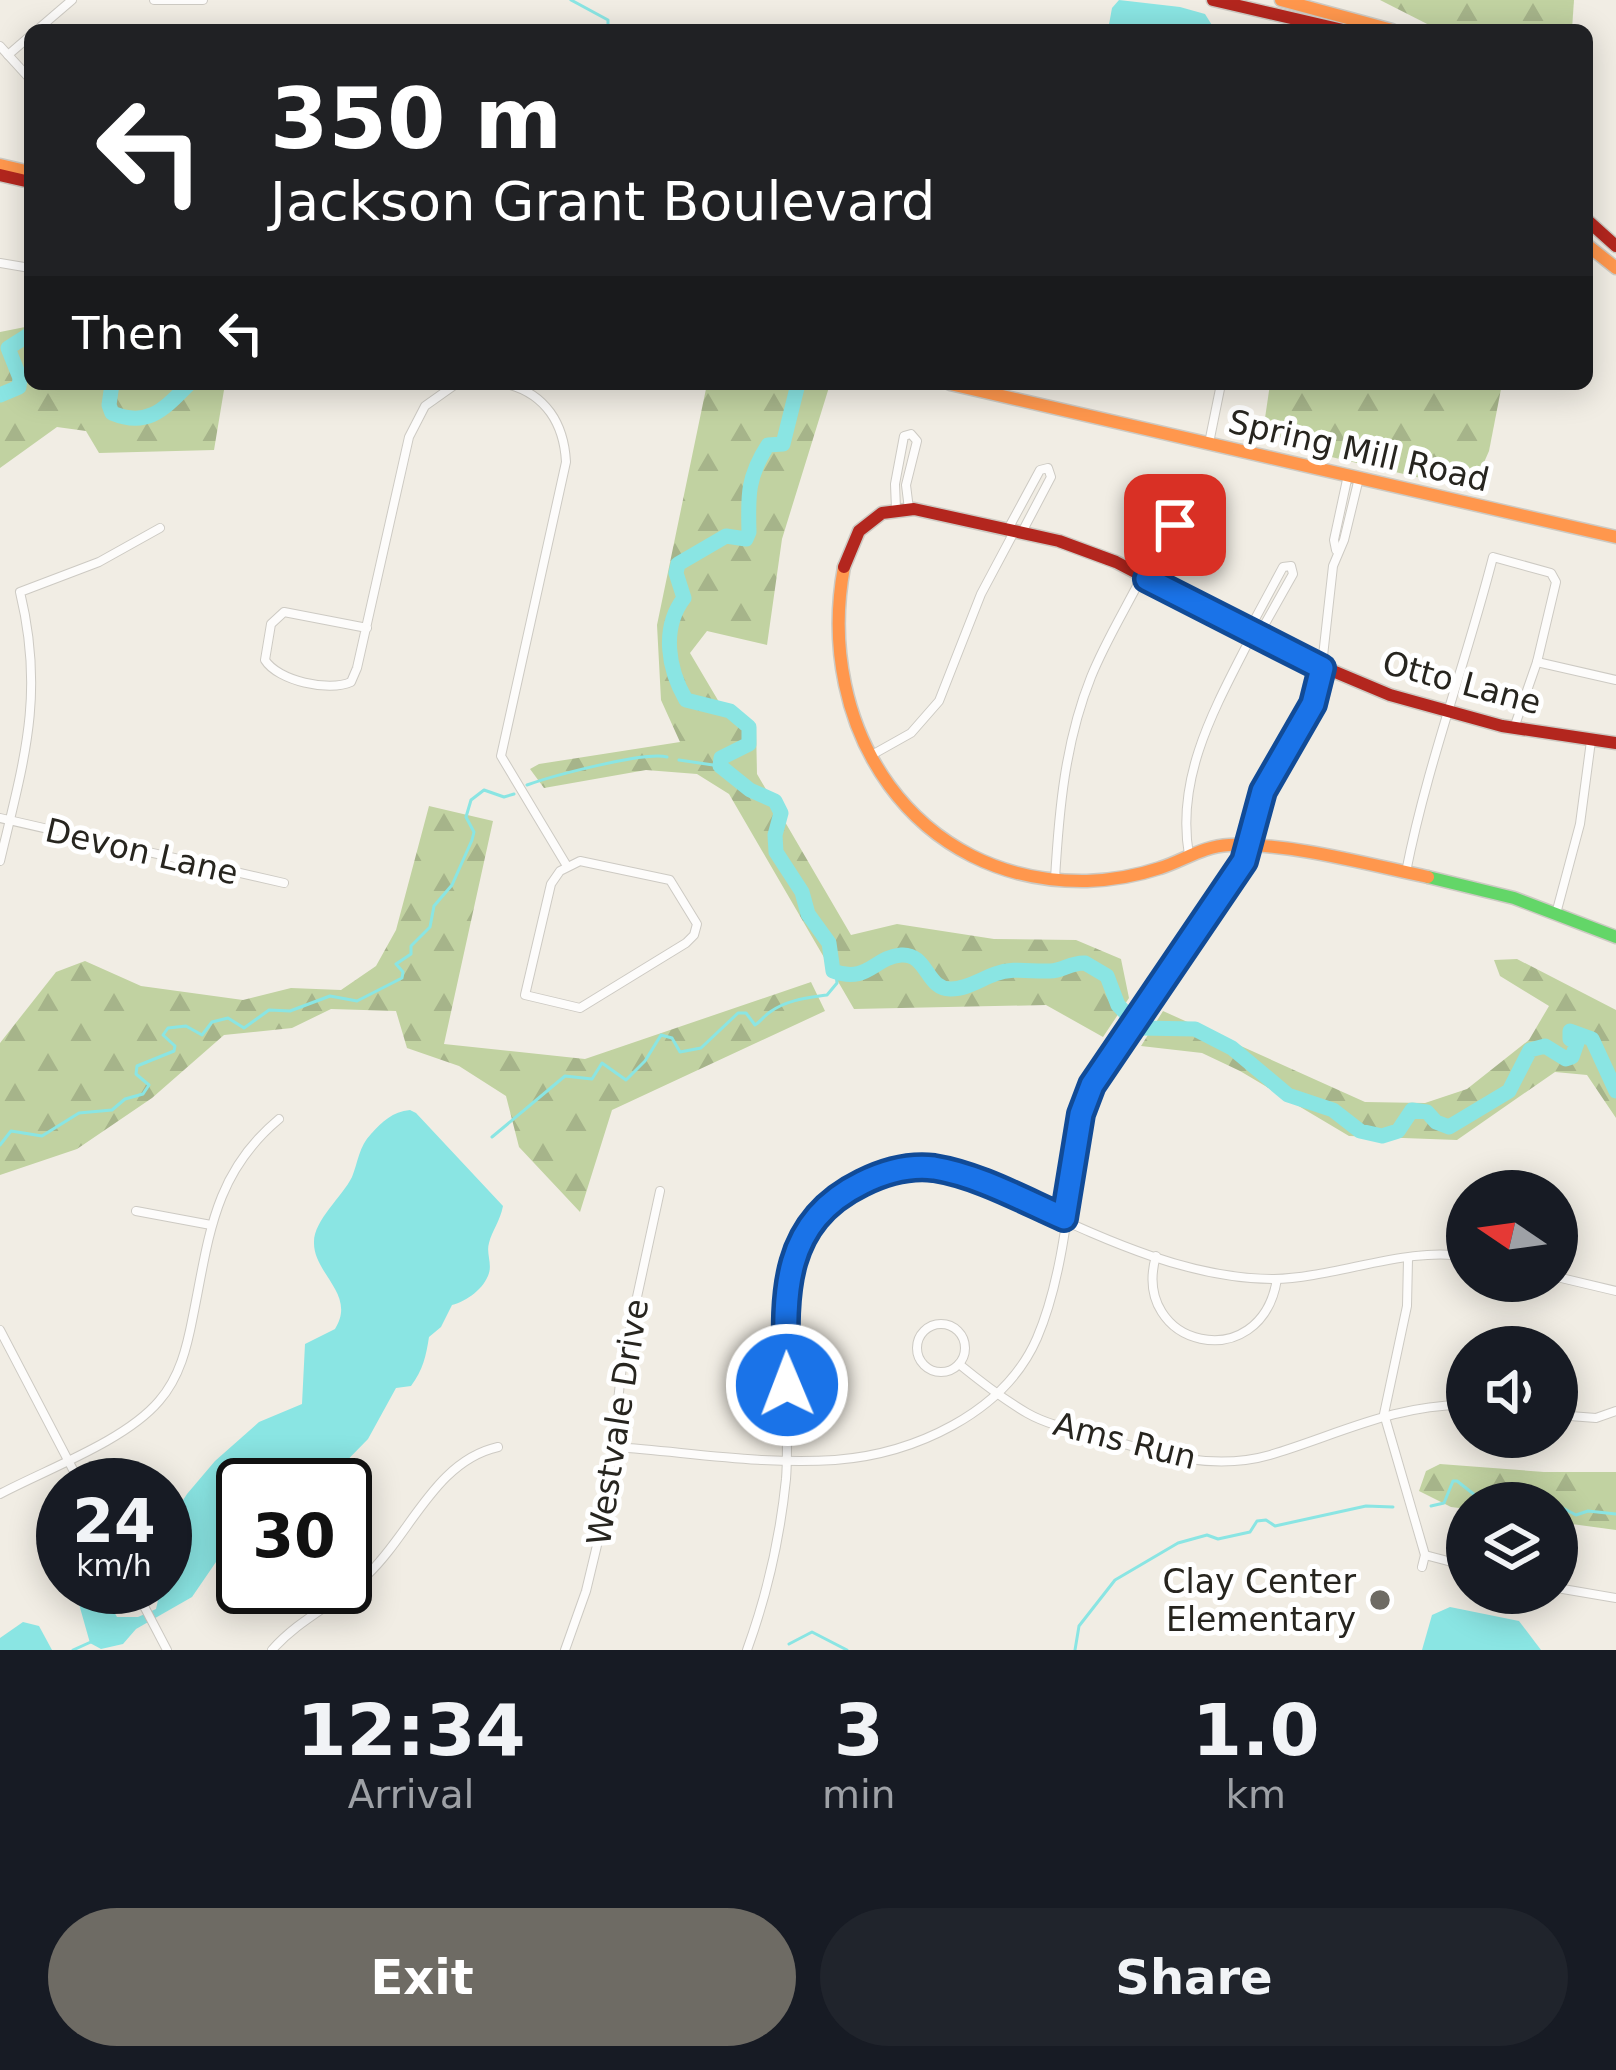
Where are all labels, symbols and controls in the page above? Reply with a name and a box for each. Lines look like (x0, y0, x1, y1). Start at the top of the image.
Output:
text: 350 m (270, 70, 562, 168)
icon: left (72, 72, 228, 228)
text: Jackson Grant Boulevard (270, 170, 935, 233)
icon: left (208, 300, 274, 366)
text: Then (72, 307, 184, 360)
street label: Spring Mill Road (1225, 402, 1493, 499)
pin (1124, 474, 1226, 576)
icon: arrive (1142, 492, 1208, 558)
street label: Otto Lane (1378, 643, 1545, 722)
street label: Devon Lane (42, 810, 242, 893)
north arrow (1446, 1170, 1578, 1302)
map controls (1446, 1170, 1578, 1614)
street label: Westvale Drive (579, 1296, 656, 1548)
position arrow (724, 1322, 850, 1448)
button: sound (1446, 1326, 1578, 1458)
street label: Ams Run (1049, 1404, 1200, 1477)
speed limit sign: 30 (216, 1458, 372, 1614)
button: layers (1446, 1482, 1578, 1614)
text: 24 (72, 1486, 156, 1556)
text: km/h (76, 1548, 152, 1583)
place label: Clay Center Elementary (1162, 1562, 1356, 1639)
marker: Clay Center Elementary (1367, 1587, 1393, 1613)
text: 12:34 (296, 1688, 526, 1772)
text: 3 (834, 1688, 884, 1772)
text: 1.0 (1192, 1688, 1320, 1772)
text: Arrival (348, 1772, 474, 1817)
text: min (822, 1772, 896, 1817)
text: km (1225, 1772, 1286, 1817)
button: Exit (48, 1908, 796, 2046)
button: Share (820, 1908, 1568, 2046)

